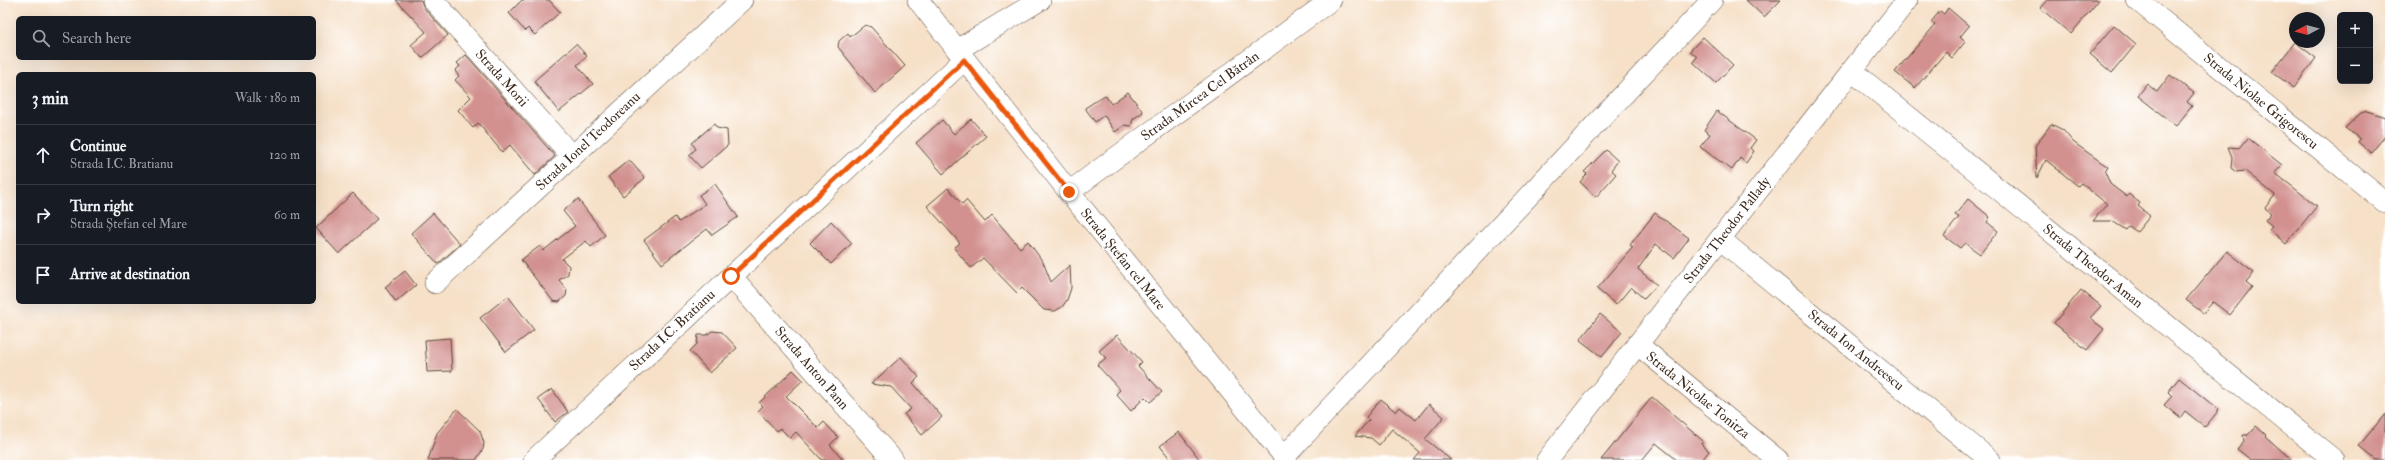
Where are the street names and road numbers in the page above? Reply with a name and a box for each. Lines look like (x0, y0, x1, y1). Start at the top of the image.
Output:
street label: Strada Morii (472, 46, 532, 110)
street label: Strada Mircea Cel Bătrân (1138, 47, 1262, 145)
street label: Strada Niolae Grigorescu (2200, 49, 2322, 153)
street label: Strada Ionel Teodoreanu (532, 88, 644, 194)
street label: Strada Theodor Pallady (1680, 173, 1775, 287)
street label: Strada Ștefan cel Mare (1077, 205, 1169, 313)
street label: Strada Theodor Aman (2040, 220, 2146, 312)
street label: Strada I.C. Bratianu (626, 286, 718, 374)
street label: Strada Ion Andreescu (1804, 306, 1908, 394)
street label: Strada Anton Pann (771, 323, 853, 413)
street label: Strada Nicolae Tonitza (1643, 348, 1754, 442)

